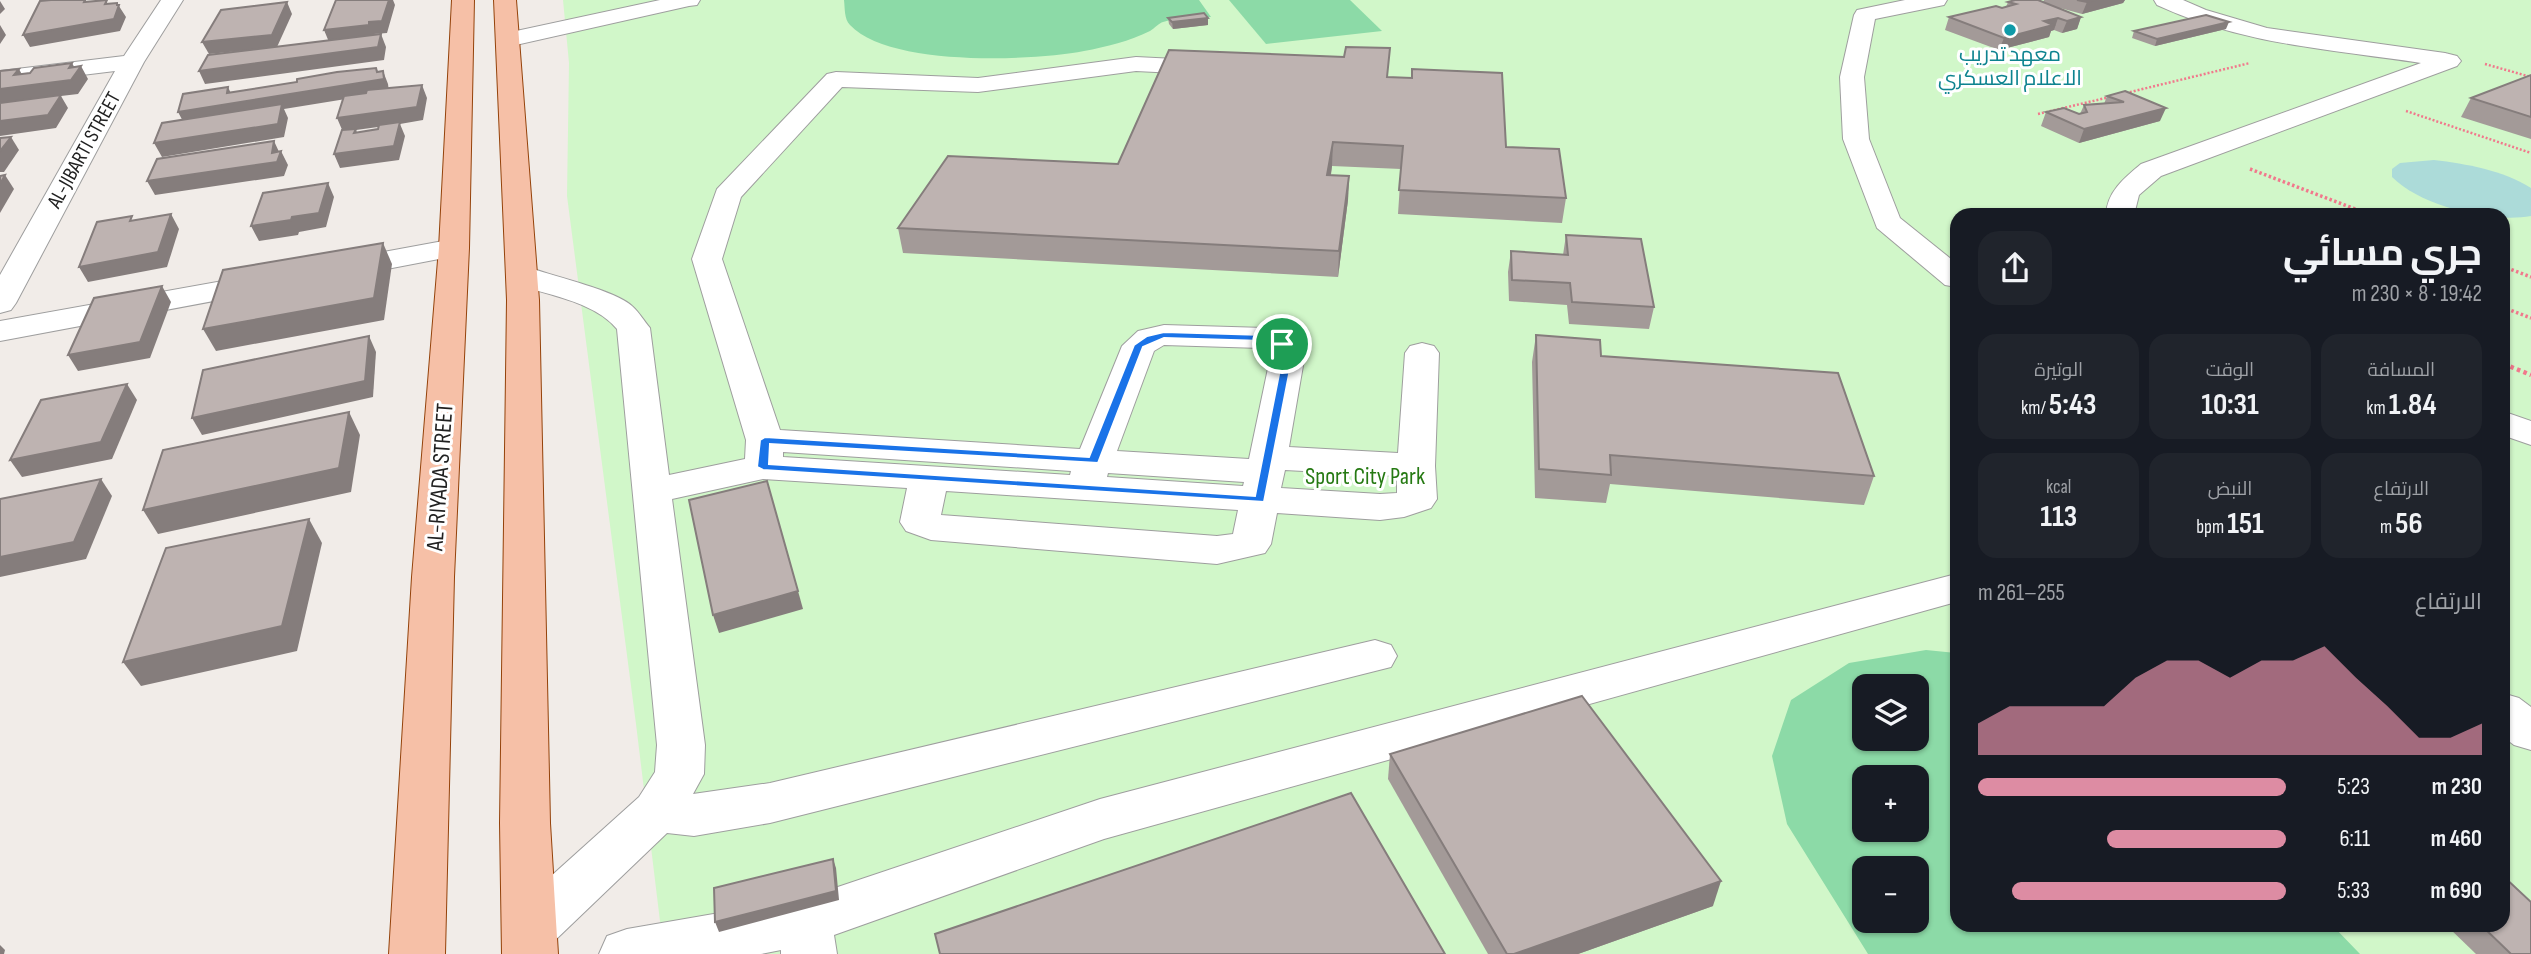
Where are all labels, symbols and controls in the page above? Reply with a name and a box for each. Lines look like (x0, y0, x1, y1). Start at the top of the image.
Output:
marker: معهد تدريب الاعلام العسكري (2002, 22, 2018, 38)
place label: معهد تدريب الاعلام العسكري (1938, 42, 2082, 94)
street label: AL-JIBARTI STREET (41, 87, 126, 213)
button: share (1978, 231, 2052, 305)
text: جري مسائي (2283, 231, 2482, 276)
text: 19:42 · 8 × 230 m (2352, 280, 2482, 308)
pin (1252, 314, 1312, 374)
icon: arrive (1263, 325, 1301, 363)
text: الوتيرة (2034, 359, 2083, 382)
text: الوقت (2206, 359, 2254, 382)
text: المسافة (2368, 359, 2435, 382)
text: 5:43 (2049, 387, 2096, 423)
text: 10:31 (2201, 387, 2259, 423)
text: 1.84 (2389, 387, 2436, 423)
text: /km (2021, 397, 2049, 420)
text: km (2366, 397, 2389, 420)
street label: AL-RIYADA STREET (420, 402, 460, 553)
park label: Sport City Park (1305, 462, 1425, 491)
text: kcal (2046, 476, 2071, 499)
text: النبض (2208, 478, 2252, 501)
text: الارتفاع (2374, 478, 2429, 501)
text: 113 (2040, 499, 2077, 535)
text: 151 (2227, 506, 2264, 542)
text: 56 (2395, 506, 2423, 542)
text: bpm (2196, 516, 2227, 539)
text: m (2380, 516, 2395, 539)
text: 255–261 m (1978, 579, 2065, 607)
text: الارتفاع (2415, 588, 2482, 616)
map controls (1852, 674, 1929, 933)
button: layers (1852, 674, 1929, 751)
button: + (1852, 765, 1929, 842)
text: 5:23 (2337, 773, 2370, 801)
text: 230 m (2432, 773, 2482, 801)
text: 6:11 (2339, 825, 2370, 853)
text: 460 m (2431, 825, 2482, 853)
button: − (1852, 856, 1929, 933)
text: 5:33 (2337, 877, 2370, 905)
text: 690 m (2431, 877, 2482, 905)

